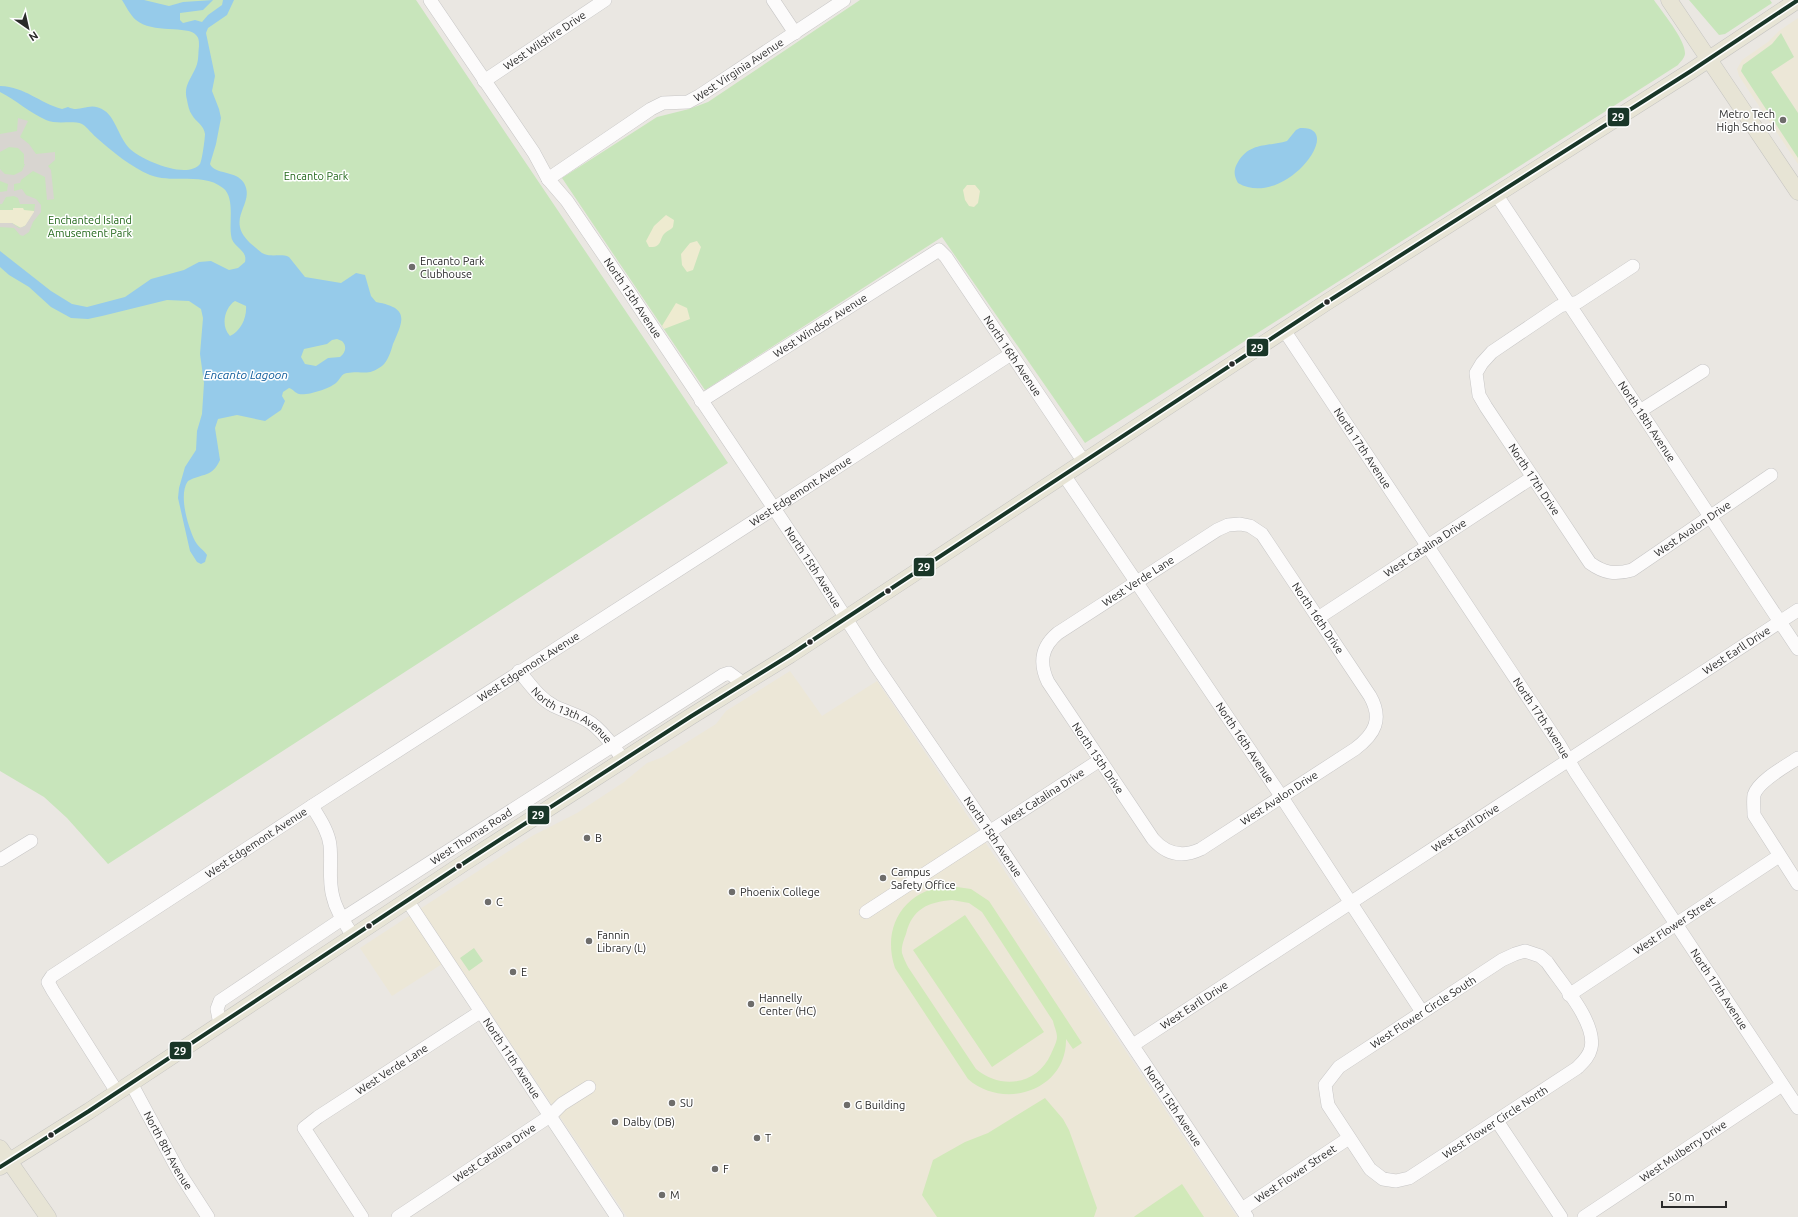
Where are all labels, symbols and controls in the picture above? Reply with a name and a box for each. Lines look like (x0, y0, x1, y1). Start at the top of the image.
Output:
north arrow (8, 8, 48, 48)
street label: West Wilshire Drive (501, 9, 588, 72)
text: N (27, 29, 40, 44)
street label: West Virginia Avenue (692, 36, 786, 104)
line badge: 29 (1607, 107, 1630, 127)
place label: Metro Tech High School (1717, 108, 1775, 133)
text: 29 (1612, 111, 1624, 123)
marker: Metro Tech High School (1778, 115, 1788, 125)
park label: Encanto Park (284, 170, 349, 182)
park label: Enchanted Island Amusement Park (48, 214, 133, 239)
place label: Encanto Park Clubhouse (420, 255, 485, 280)
street label: North 15th Avenue (602, 256, 664, 341)
marker: Encanto Park Clubhouse (407, 262, 417, 272)
street label: West Windsor Avenue (771, 291, 869, 360)
unlabelled marker (1322, 297, 1332, 307)
street label: North 16th Avenue (981, 313, 1044, 398)
line badge: 29 (1246, 338, 1269, 357)
text: 29 (1251, 342, 1263, 354)
unlabelled marker (1227, 359, 1237, 369)
water label: Encanto Lagoon (204, 368, 288, 381)
street label: North 18th Avenue (1616, 379, 1678, 464)
street label: North 17th Avenue (1331, 406, 1394, 491)
street label: North 17th Drive (1506, 442, 1562, 517)
street label: West Edgemont Avenue (747, 454, 854, 528)
street label: West Avalon Drive (1652, 498, 1733, 559)
street label: West Catalina Drive (1382, 516, 1469, 579)
street label: North 15th Avenue (782, 525, 844, 610)
street label: West Verde Lane (1100, 553, 1176, 609)
line badge: 29 (913, 557, 935, 577)
text: 29 (918, 561, 930, 573)
street label: North 16th Drive (1290, 580, 1346, 656)
unlabelled marker (883, 586, 893, 596)
street label: West Earll Drive (1700, 624, 1772, 677)
street label: West Edgemont Avenue (475, 629, 581, 704)
unlabelled marker (805, 637, 815, 647)
street label: North 17th Avenue (1511, 676, 1572, 761)
street label: North 13th Avenue (529, 685, 614, 745)
street label: North 16th Avenue (1214, 700, 1276, 785)
street label: North 15th Drive (1070, 720, 1126, 796)
street label: West Catalina Drive (999, 766, 1087, 828)
street label: West Avalon Drive (1238, 769, 1320, 827)
street label: North 15th Avenue (962, 794, 1024, 879)
street label: West Earll Drive (1429, 801, 1501, 854)
street label: West Edgemont Avenue (203, 805, 309, 880)
line badge: 29 (527, 805, 550, 825)
street label: West Thomas Road (428, 806, 514, 867)
text: 29 (532, 809, 544, 821)
place label: B (595, 832, 602, 844)
marker: B (582, 833, 592, 843)
unlabelled marker (454, 861, 464, 871)
place label: Campus Safety Office (891, 866, 956, 891)
marker: Campus Safety Office (878, 873, 888, 883)
place label: Phoenix College (740, 886, 820, 898)
marker: Phoenix College (727, 887, 737, 897)
street label: West Flower Street (1631, 894, 1718, 957)
place label: C (496, 896, 503, 908)
marker: C (483, 897, 493, 907)
unlabelled marker (364, 921, 374, 931)
place label: Fannin Library (L) (597, 929, 646, 955)
marker: Fannin Library (L) (584, 936, 594, 946)
street label: North 17th Avenue (1688, 947, 1750, 1032)
place label: E (521, 966, 527, 978)
marker: E (508, 967, 518, 977)
street label: West Flower Circle South (1368, 973, 1478, 1051)
street label: West Earll Drive (1158, 979, 1230, 1031)
place label: Hannelly Center (HC) (759, 992, 817, 1018)
marker: Hannelly Center (HC) (746, 999, 756, 1009)
street label: North 11th Avenue (481, 1016, 543, 1101)
line badge: 29 (169, 1041, 192, 1060)
street label: West Verde Lane (354, 1041, 430, 1097)
text: 29 (174, 1045, 186, 1057)
street label: North 15th Avenue (1142, 1064, 1204, 1149)
street label: West Flower Circle North (1440, 1083, 1550, 1161)
place label: SU (680, 1097, 693, 1109)
marker: SU (667, 1098, 677, 1108)
place label: G Building (855, 1099, 905, 1111)
marker: G Building (842, 1100, 852, 1110)
street label: North 8th Avenue (141, 1109, 195, 1192)
place label: Dalby (DB) (623, 1116, 675, 1129)
marker: Dalby (DB) (610, 1117, 620, 1127)
street label: West Mulberry Drive (1637, 1118, 1729, 1184)
street label: West Catalina Drive (451, 1121, 538, 1184)
unlabelled marker (46, 1130, 56, 1140)
place label: T (765, 1132, 771, 1144)
marker: T (752, 1133, 762, 1143)
street label: West Flower Street (1252, 1142, 1339, 1205)
place label: F (723, 1163, 729, 1175)
marker: F (710, 1164, 720, 1174)
scale bar (1662, 1183, 1726, 1209)
place label: M (670, 1189, 680, 1201)
marker: M (657, 1190, 667, 1200)
text: 50 m (1668, 1190, 1695, 1203)

